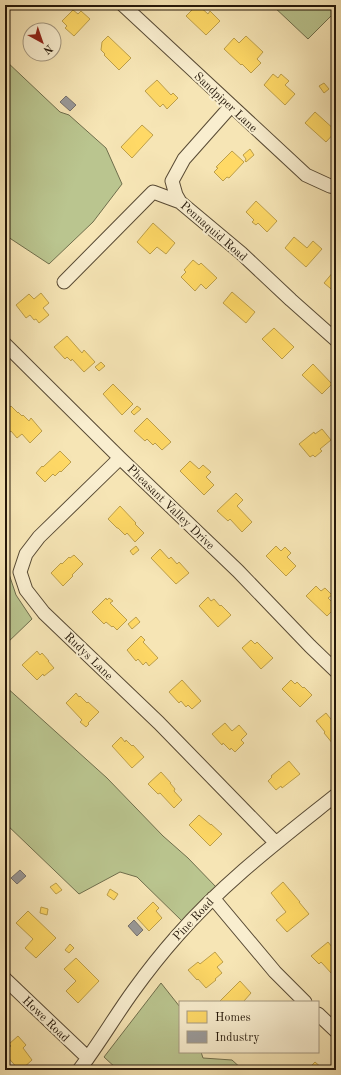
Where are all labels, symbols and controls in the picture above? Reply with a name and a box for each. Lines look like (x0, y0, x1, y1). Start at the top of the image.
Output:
north arrow (22, 22, 62, 62)
text: N (40, 42, 54, 56)
street label: Sandpiper Lane (191, 71, 260, 135)
street label: Pennaquid Road (178, 200, 249, 264)
street label: Pheasant Valley Drive (124, 463, 217, 553)
street label: Rudys Lane (62, 631, 115, 683)
street label: Pine Road (171, 896, 216, 943)
street label: Howe Road (20, 995, 71, 1045)
legend (179, 1001, 319, 1053)
text: Homes (215, 1012, 251, 1024)
text: Industry (215, 1032, 260, 1044)

